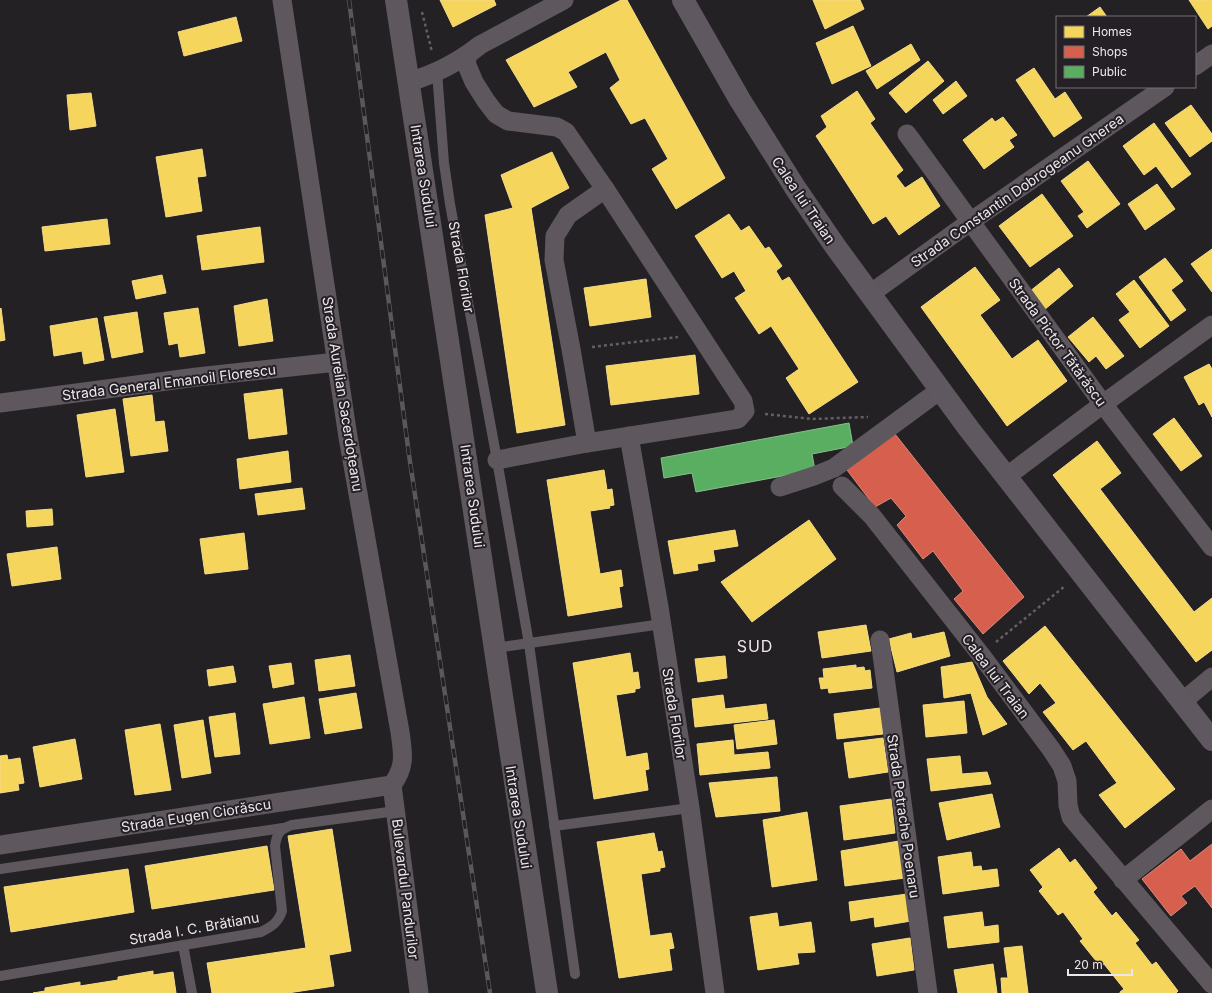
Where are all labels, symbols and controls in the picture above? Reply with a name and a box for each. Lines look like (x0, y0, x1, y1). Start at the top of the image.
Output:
legend (1056, 16, 1196, 88)
text: Homes (1092, 24, 1132, 39)
text: Shops (1092, 44, 1128, 59)
text: Public (1092, 64, 1127, 79)
street label: Strada Constantin Dobrogeanu Gherea (907, 110, 1127, 270)
street label: Intrarea Sudului (407, 123, 441, 229)
street label: Calea lui Traian (769, 153, 839, 247)
street label: Strada Florilor (446, 220, 478, 314)
street label: Strada Pictor Tătărăscu (1006, 274, 1110, 410)
street label: Strada Aurelian Sacerdoțeanu (318, 295, 367, 493)
street label: Strada General Emanoil Florescu (61, 360, 277, 404)
street label: Intrarea Sudului (457, 443, 489, 549)
street label: Calea lui Traian (959, 630, 1033, 722)
district label: SUD (737, 636, 773, 656)
street label: Strada Florilor (659, 667, 691, 761)
street label: Strada Petrache Poenaru (884, 733, 924, 899)
street label: Intrarea Sudului (502, 764, 536, 870)
street label: Strada Eugen Ciorăscu (120, 795, 272, 835)
street label: Bulevardul Pandurilor (389, 818, 423, 960)
street label: Strada I. C. Brătianu (128, 908, 260, 948)
scale bar (1068, 951, 1132, 977)
text: 20 m (1074, 957, 1103, 972)

